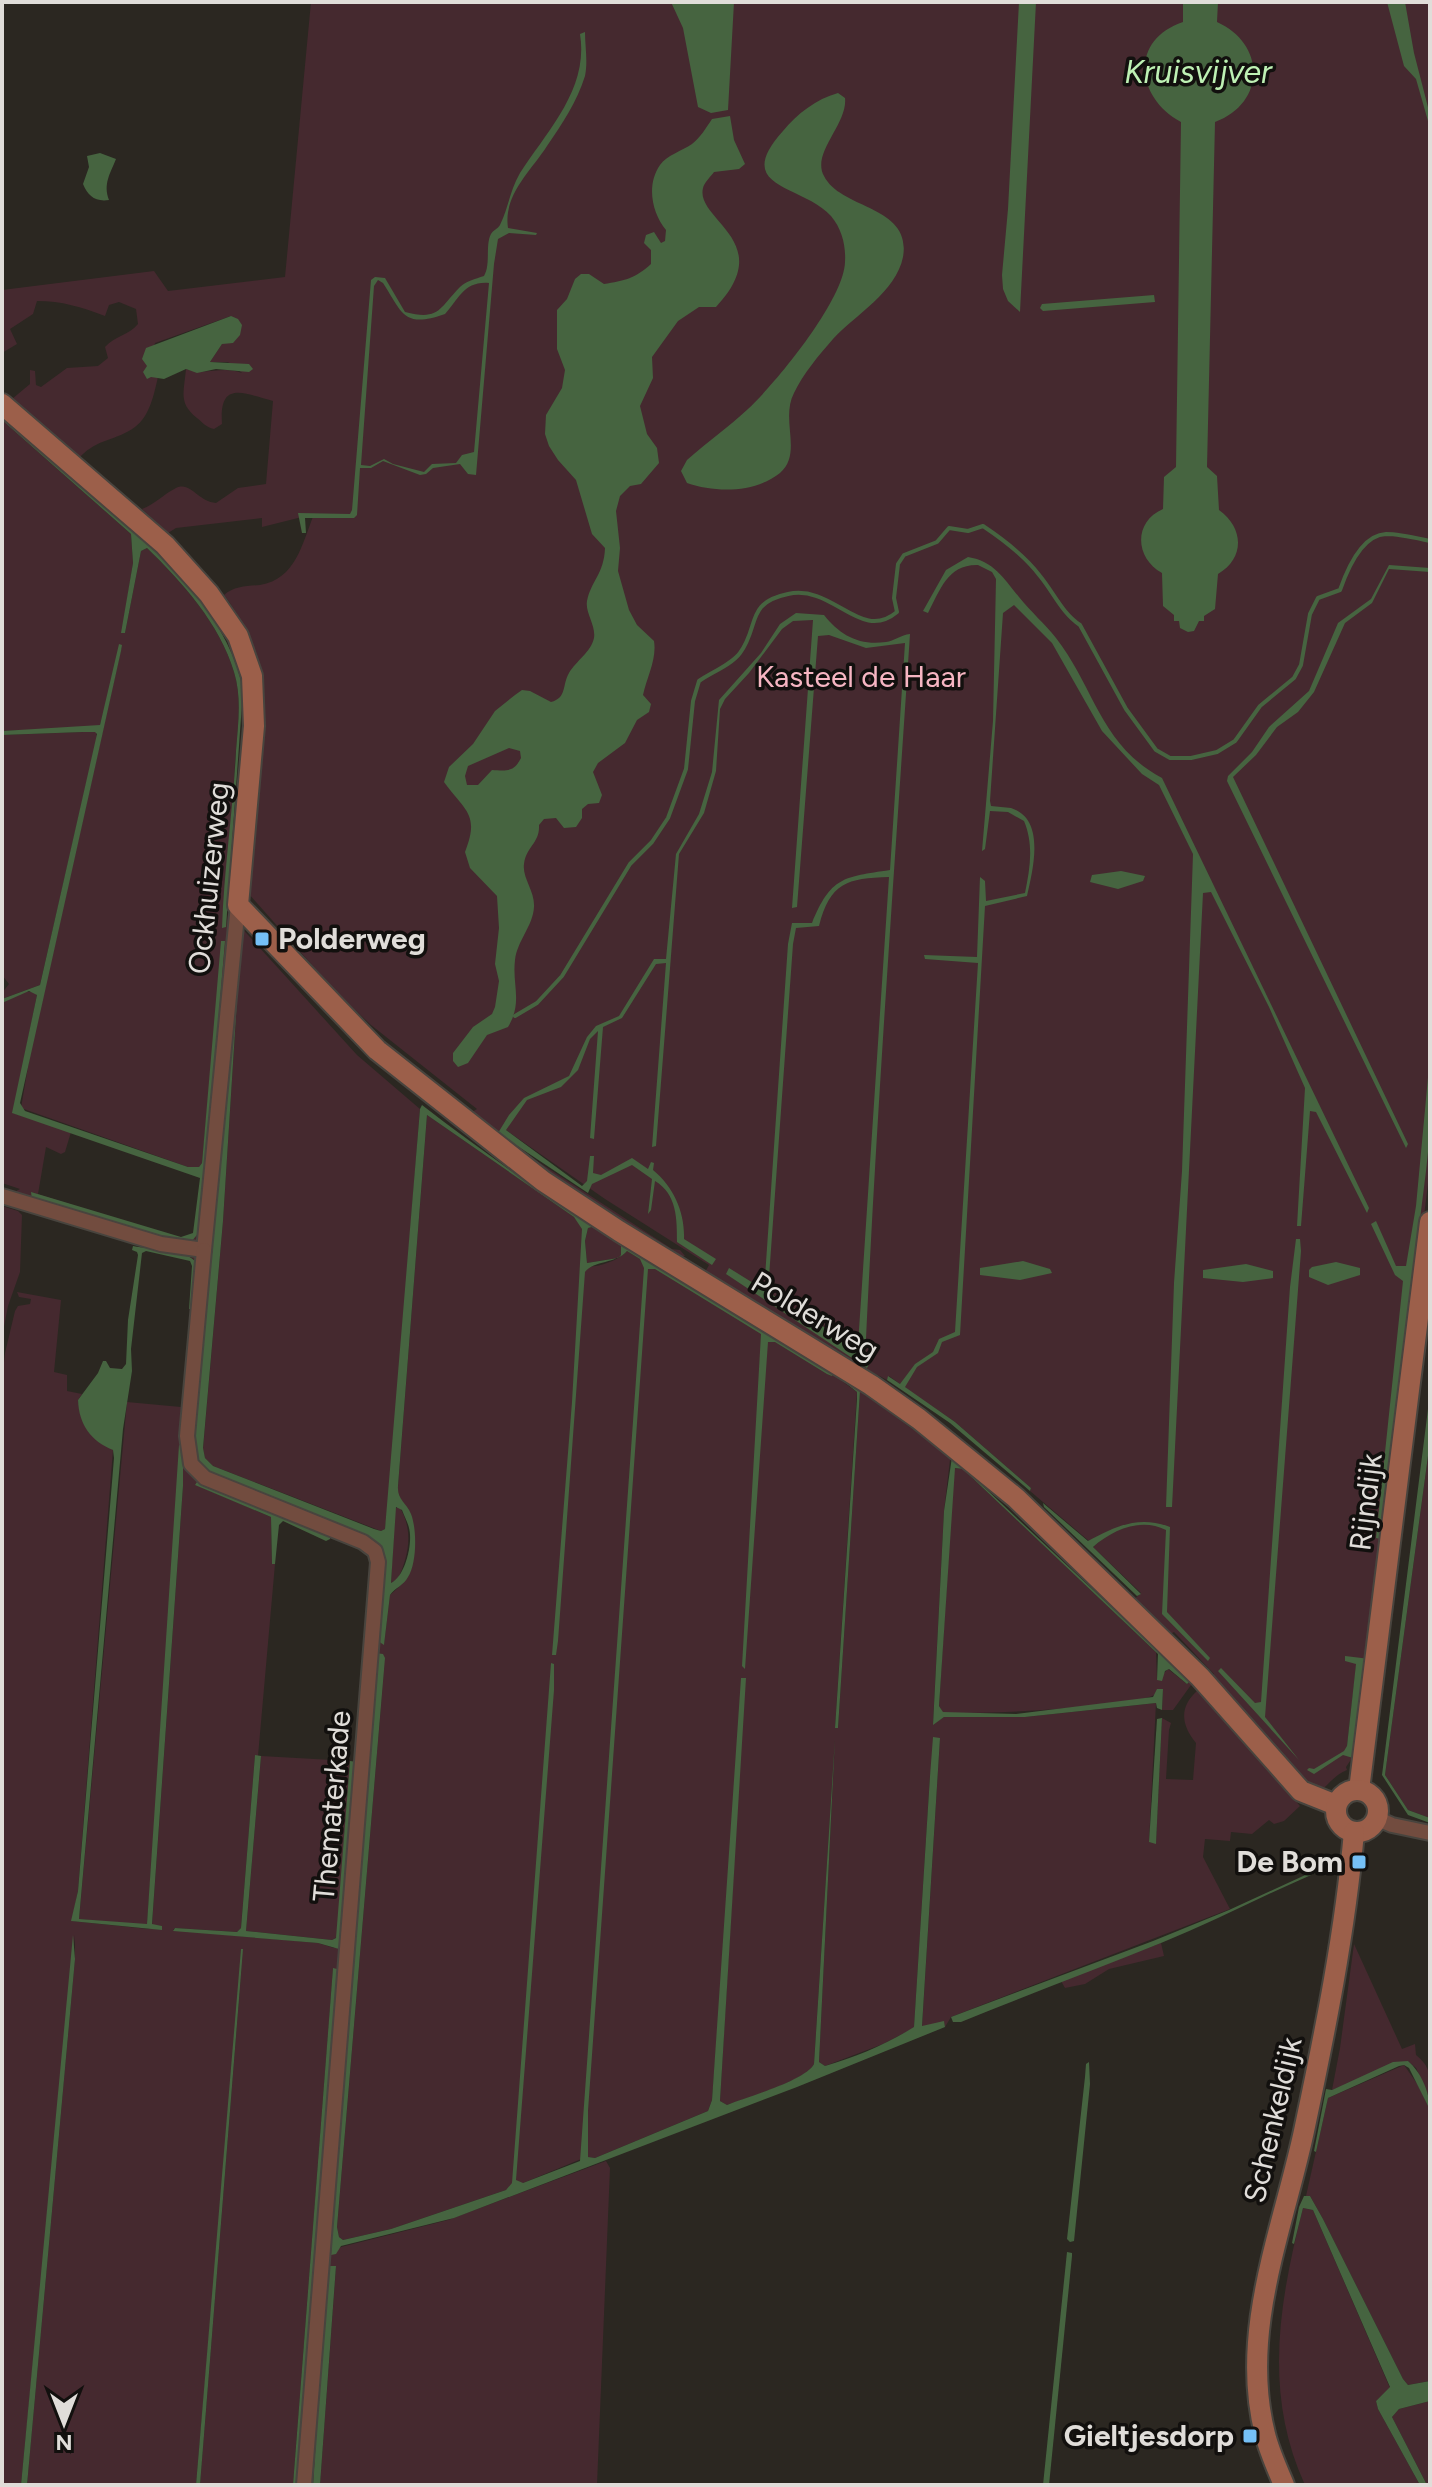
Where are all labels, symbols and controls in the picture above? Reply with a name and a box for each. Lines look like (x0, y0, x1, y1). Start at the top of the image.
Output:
water label: Kruisvijver (1124, 53, 1273, 91)
park label: Kasteel de Haar (756, 658, 966, 695)
street label: Ockhuizerweg (180, 780, 237, 976)
place label: Polderweg (278, 920, 426, 957)
marker: Polderweg (253, 930, 271, 948)
street label: Polderweg (745, 1263, 886, 1368)
street label: Rijndijk (1341, 1451, 1390, 1553)
street label: Thematerkade (305, 1709, 358, 1903)
place label: De Bom (1236, 1843, 1343, 1880)
marker: De Bom (1350, 1853, 1368, 1871)
street label: Schenkeldijk (1235, 2033, 1310, 2206)
north arrow (24, 2383, 104, 2463)
place label: Gieltjesdorp (1064, 2417, 1234, 2454)
marker: Gieltjesdorp (1241, 2427, 1259, 2445)
text: N (55, 2429, 73, 2456)

